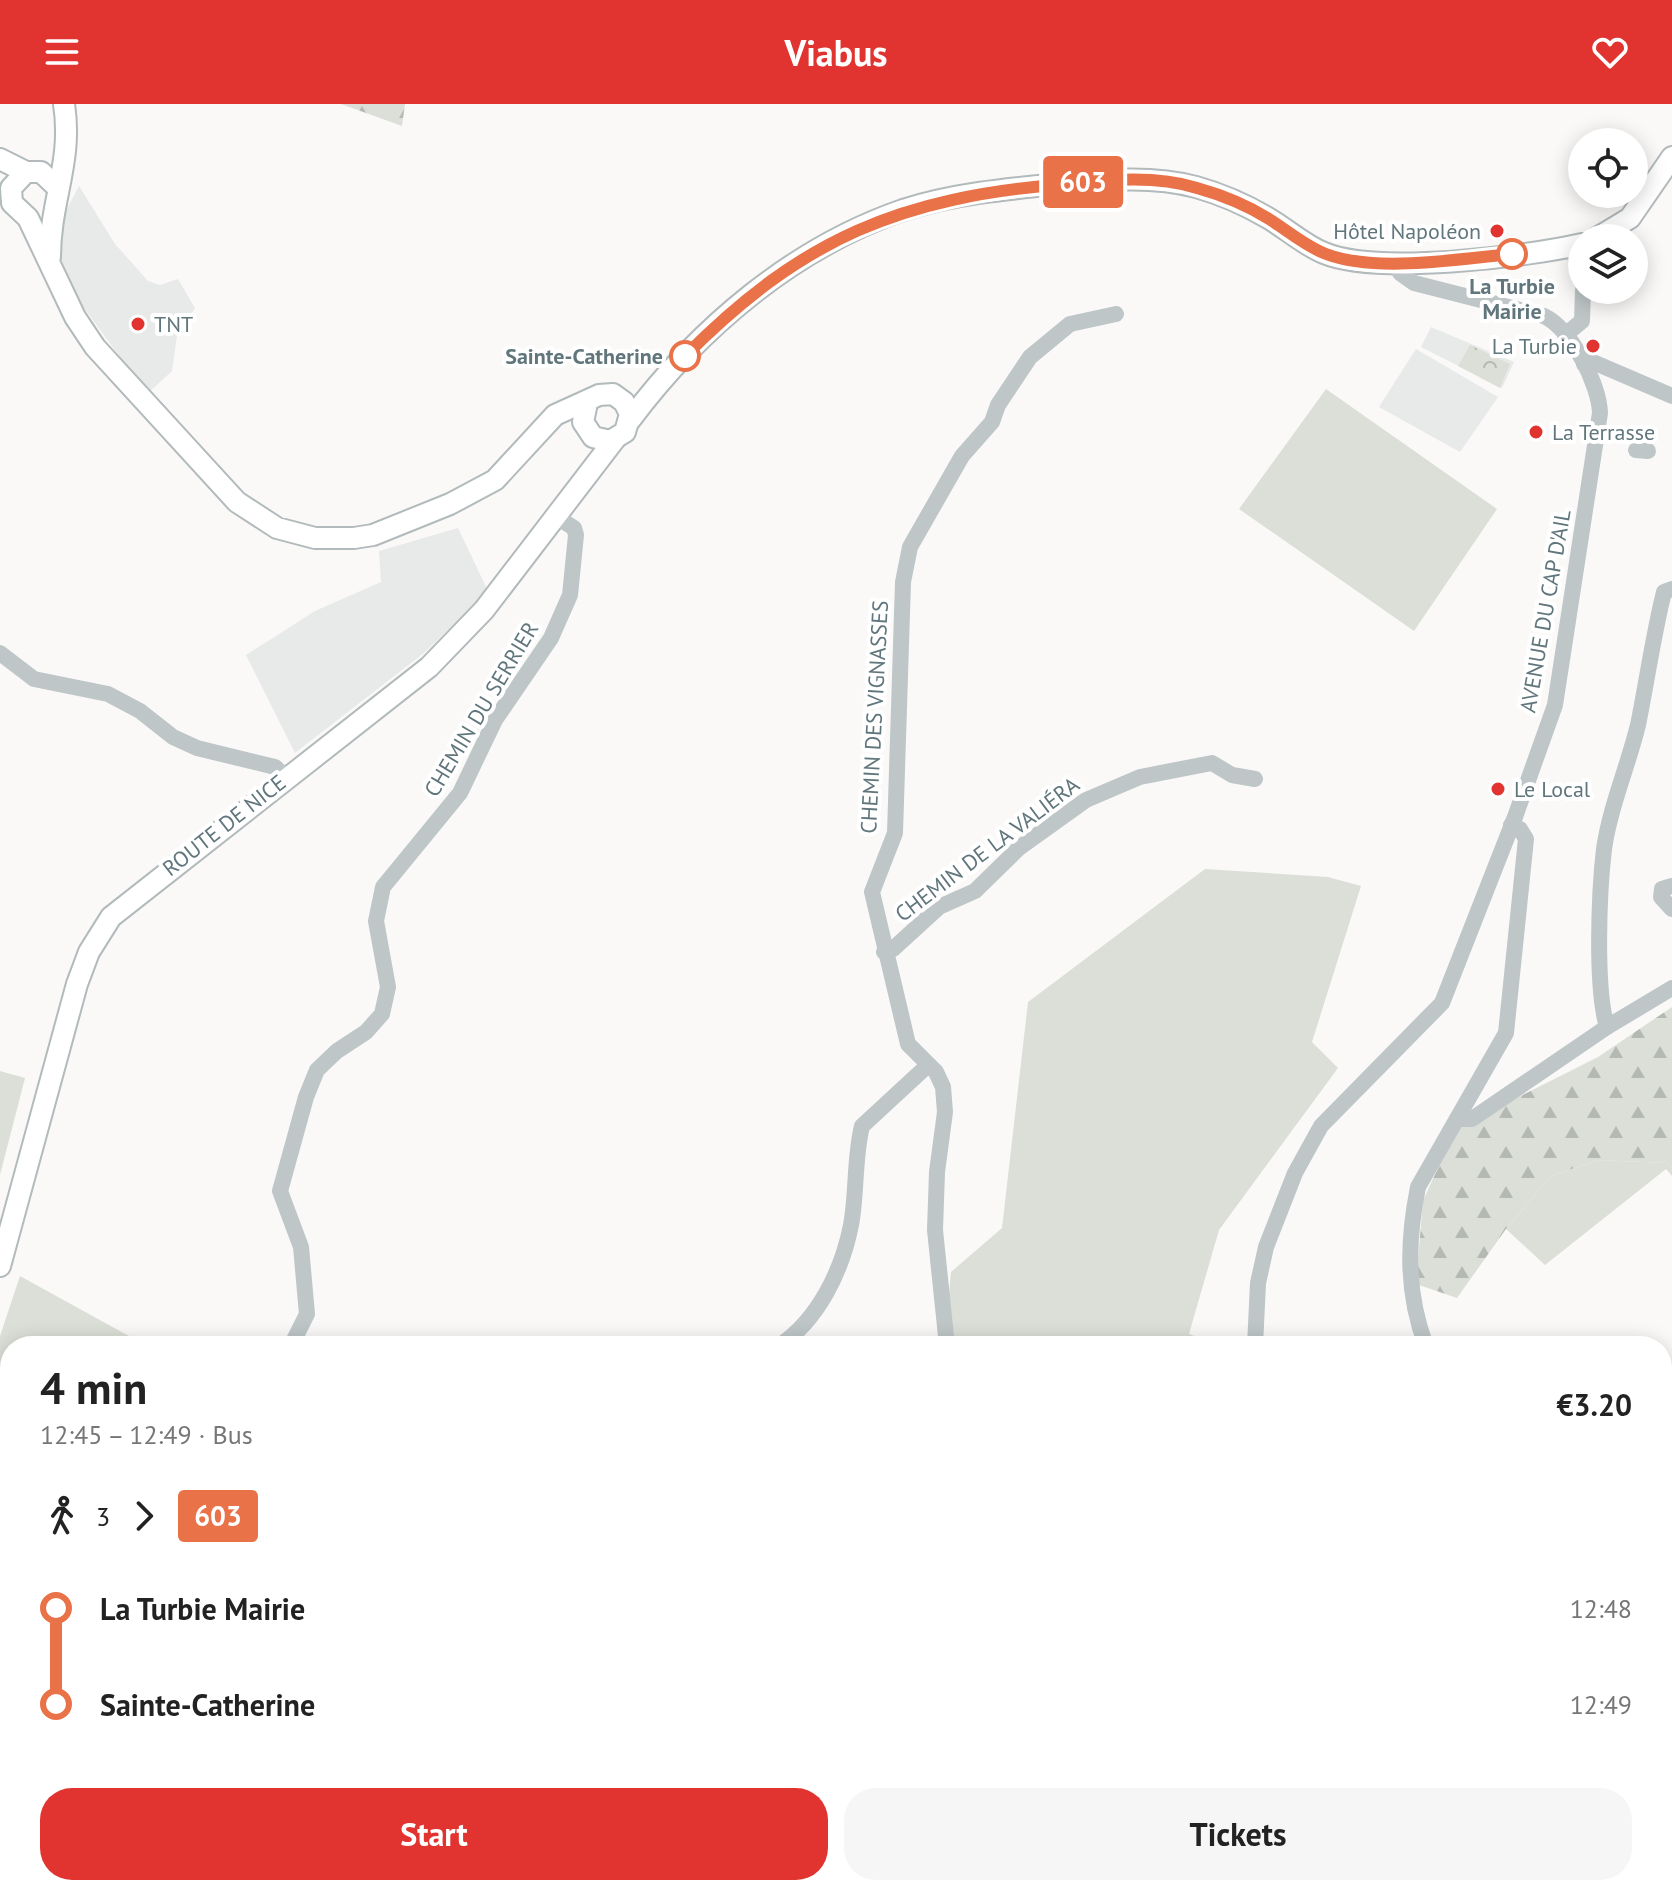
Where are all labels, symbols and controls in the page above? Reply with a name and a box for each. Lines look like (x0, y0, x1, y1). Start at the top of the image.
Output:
text: Viabus (784, 29, 888, 76)
icon: menu (40, 30, 84, 74)
icon: heart (1588, 30, 1632, 74)
map controls (1568, 128, 1648, 304)
button: locate (1568, 128, 1648, 208)
line badge: 603 (1037, 156, 1129, 208)
text: 603 (1059, 163, 1107, 200)
place label: Hôtel Napoléon (1333, 217, 1481, 245)
marker: Hôtel Napoléon (1488, 222, 1506, 240)
button: layers (1568, 224, 1648, 304)
marker: La Turbie Mairie (1497, 239, 1527, 269)
place label: La Turbie Mairie (1469, 272, 1555, 325)
place label: TNT (154, 310, 193, 338)
marker: TNT (129, 315, 147, 333)
place label: La Turbie (1492, 332, 1577, 360)
marker: La Turbie (1584, 337, 1602, 355)
marker: Sainte-Catherine (670, 341, 700, 371)
place label: Sainte-Catherine (505, 342, 663, 370)
place label: La Terrasse (1552, 418, 1655, 446)
marker: La Terrasse (1527, 423, 1545, 441)
street label: AVENUE DU CAP D'AIL (1513, 507, 1577, 715)
street label: CHEMIN DES VIGNASSES (854, 600, 894, 834)
street label: CHEMIN DU SERRIER (418, 616, 544, 802)
street label: ROUTE DE NICE (157, 768, 291, 882)
street label: CHEMIN DE LA VALIÉRA (889, 770, 1085, 927)
place label: Le Local (1514, 775, 1591, 803)
marker: Le Local (1489, 780, 1507, 798)
text: 4 min (40, 1359, 147, 1416)
text: €3.20 (1557, 1385, 1632, 1424)
text: 12:45 – 12:49 · Bus (40, 1418, 253, 1451)
icon: walk (40, 1494, 84, 1538)
icon: forward (122, 1494, 166, 1538)
text: 603 (194, 1497, 242, 1534)
text: 3 (96, 1500, 110, 1533)
text: La Turbie Mairie (100, 1589, 305, 1628)
text: 12:48 (1570, 1592, 1632, 1625)
text: Sainte-Catherine (100, 1685, 315, 1724)
text: 12:49 (1570, 1688, 1632, 1721)
button: Start (40, 1788, 828, 1880)
button: Tickets (844, 1788, 1632, 1880)

